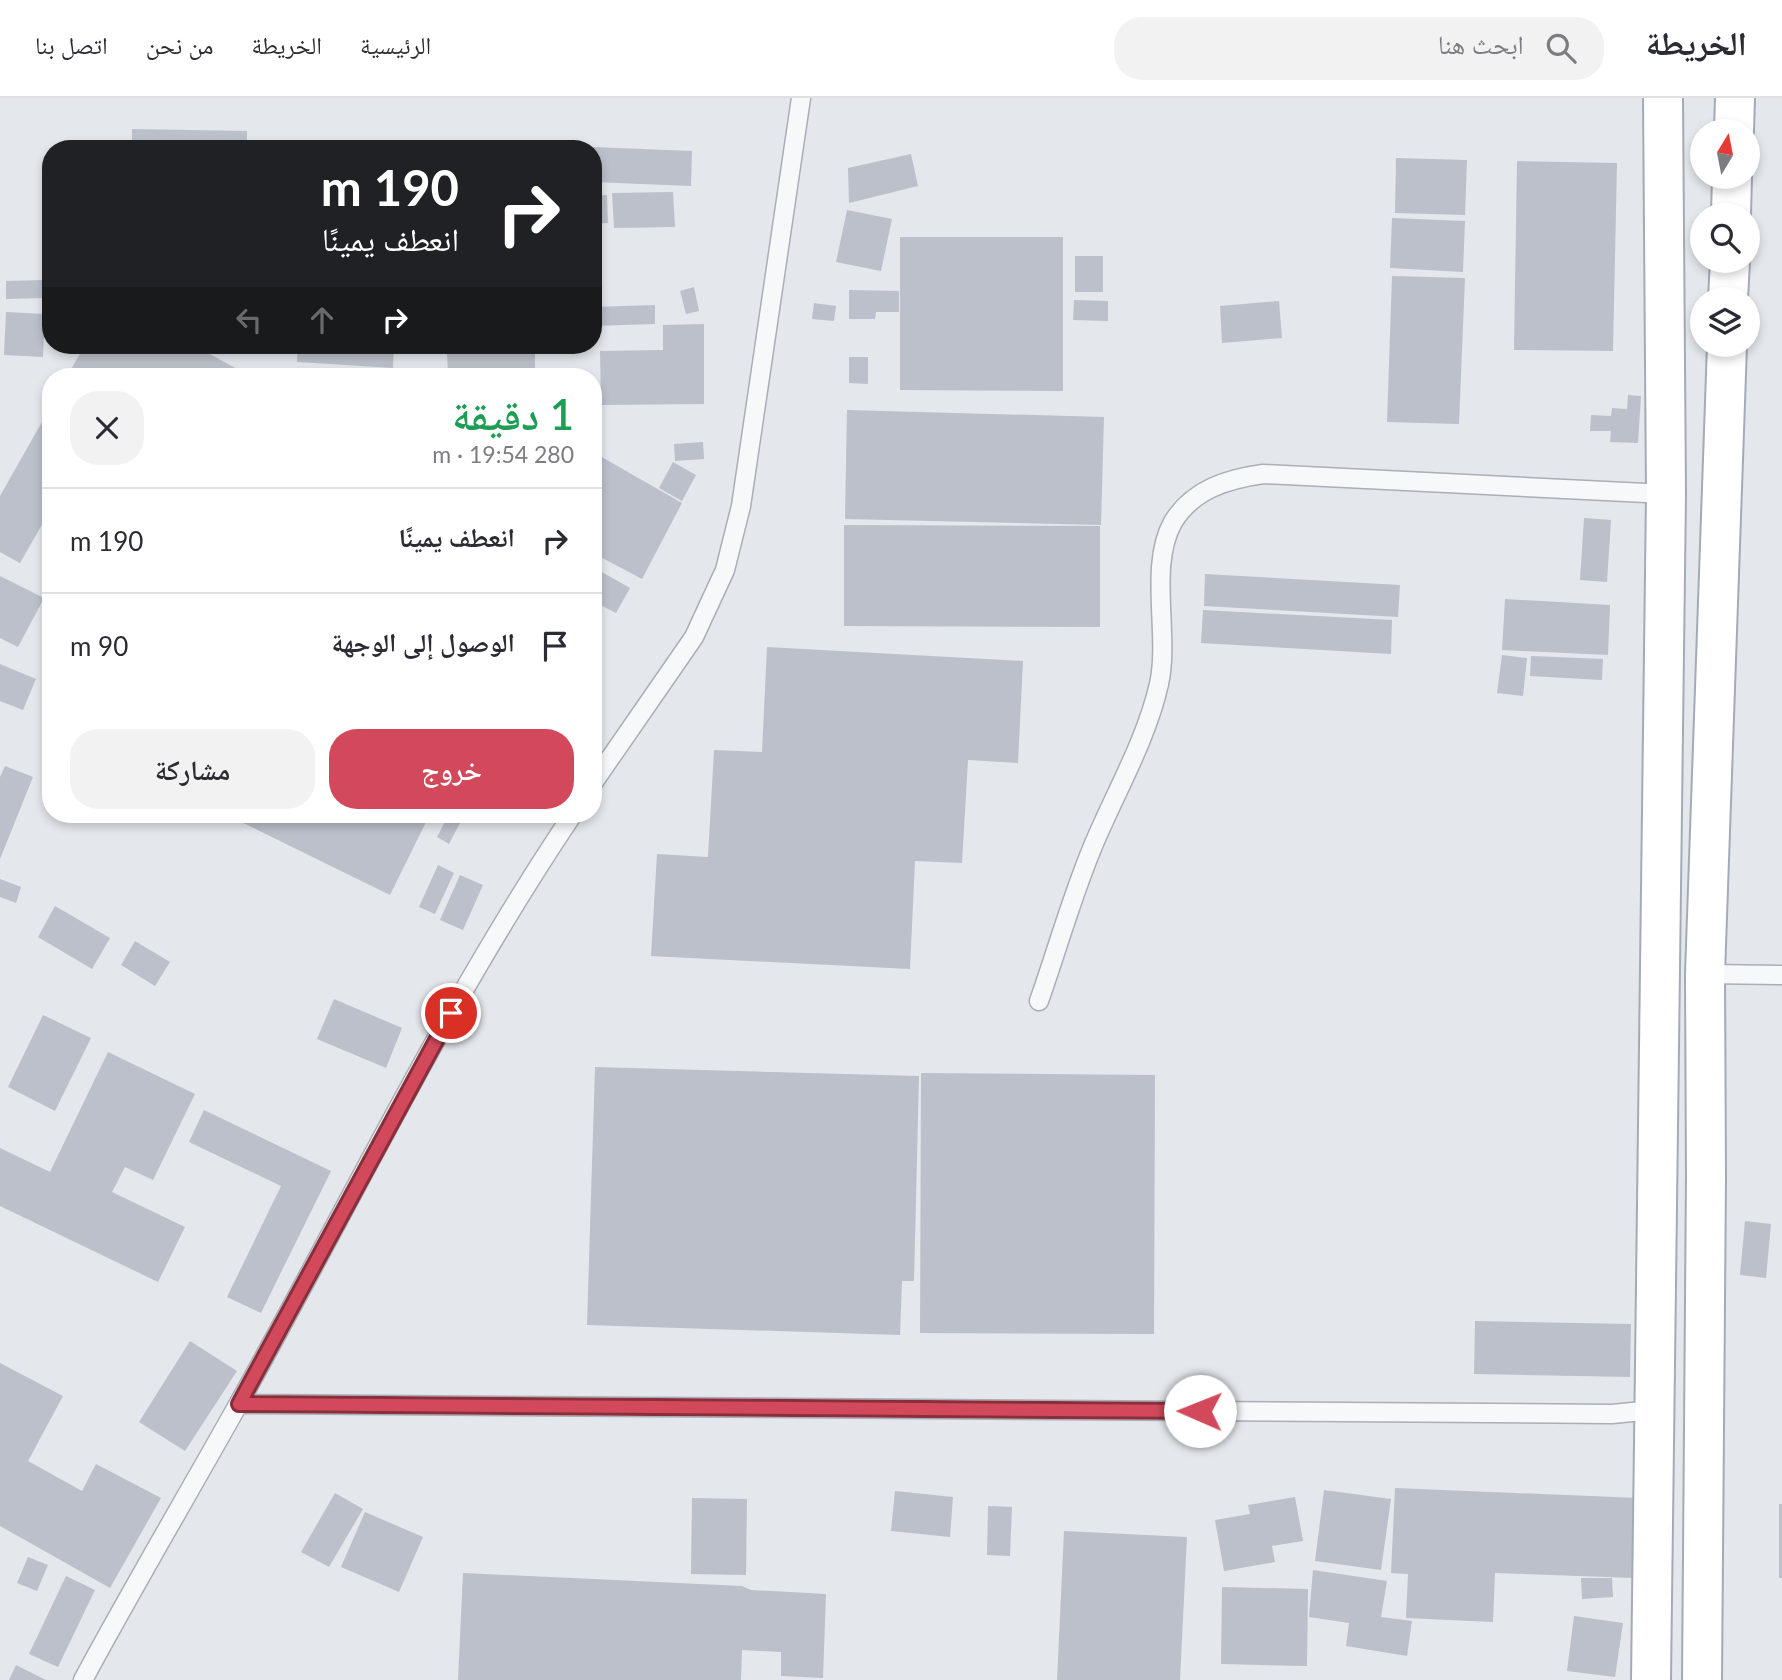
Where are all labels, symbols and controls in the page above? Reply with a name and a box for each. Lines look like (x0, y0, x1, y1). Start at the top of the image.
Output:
search box (1114, 17, 1604, 80)
text: الخريطة (1646, 22, 1747, 62)
text: ابحث هنا (1438, 28, 1524, 60)
icon: search (1542, 29, 1580, 67)
text: اتصل بنا (35, 30, 108, 59)
text: من نحن (146, 30, 213, 59)
text: الخريطة (251, 30, 322, 59)
text: الرئيسية (360, 30, 431, 59)
north arrow (1690, 119, 1760, 189)
map controls (1690, 119, 1760, 357)
text: 190 m (321, 158, 459, 216)
icon: right (483, 168, 574, 259)
button: search (1690, 203, 1760, 273)
text: انعطف يمينًا (322, 219, 459, 258)
button: layers (1690, 287, 1760, 357)
icon: left (230, 301, 268, 339)
icon: ahead (303, 301, 341, 339)
icon: right (376, 301, 414, 339)
text: 1 دقيقة (452, 389, 574, 439)
button: close (70, 391, 144, 465)
text: 280 m · 19:54 (432, 440, 574, 468)
text: انعطف يمينًا (398, 521, 515, 553)
icon: right (536, 522, 574, 560)
text: 190 m (70, 525, 143, 557)
text: الوصول إلى الوجهة (331, 626, 515, 658)
icon: arrive (536, 627, 574, 665)
text: 90 m (70, 630, 128, 662)
button: مشاركة (70, 729, 315, 809)
button: خروج (329, 729, 574, 809)
pin (421, 983, 481, 1043)
icon: arrive (432, 994, 470, 1032)
position arrow (1163, 1374, 1237, 1448)

